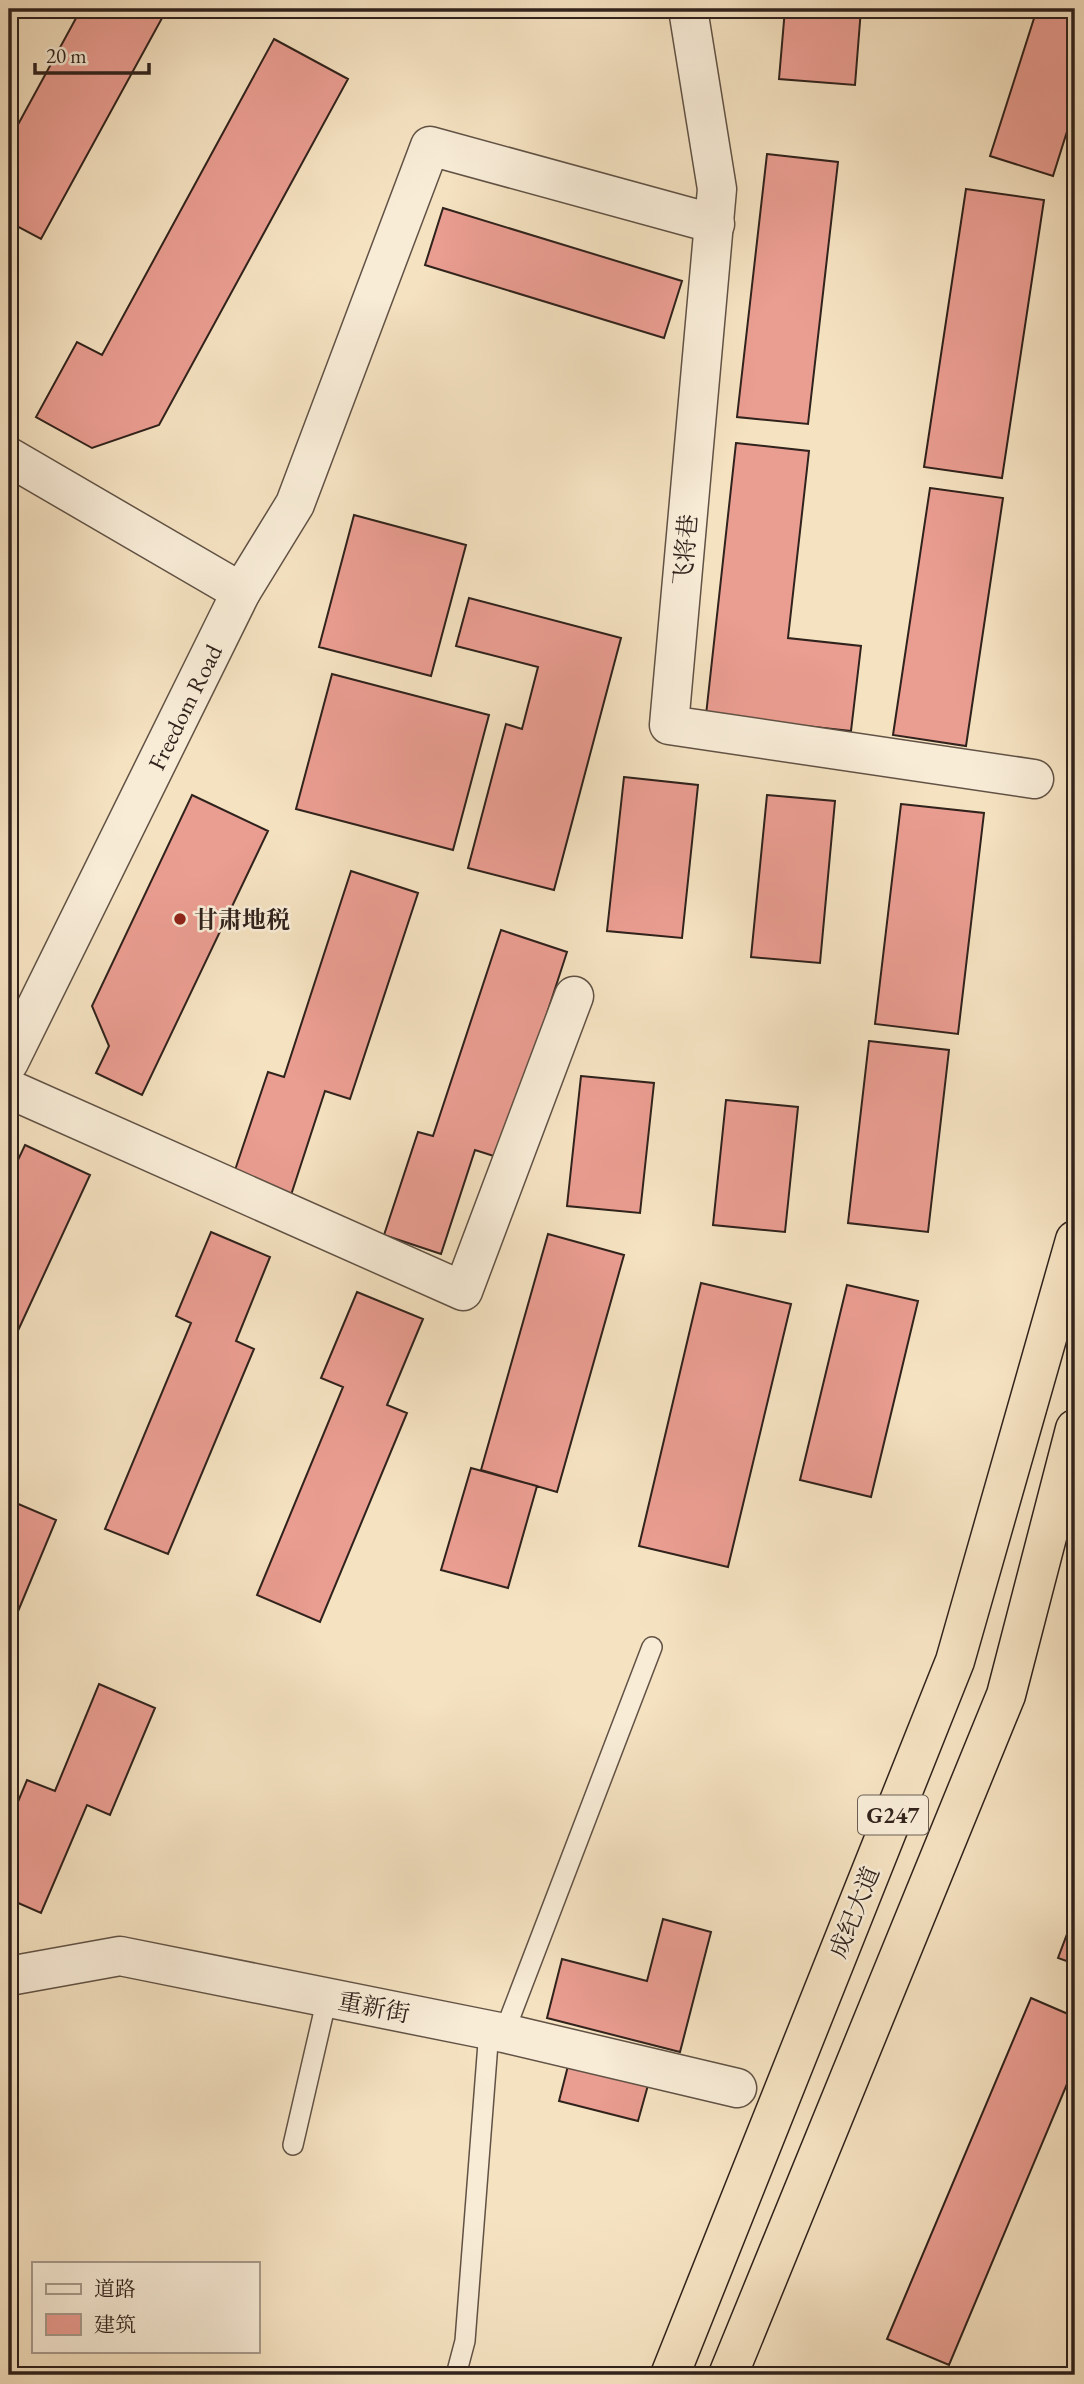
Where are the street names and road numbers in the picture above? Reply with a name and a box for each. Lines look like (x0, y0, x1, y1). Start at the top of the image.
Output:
street label: 飞将巷 (666, 513, 704, 587)
street label: Freedom Road (140, 638, 229, 775)
road number: G247 (858, 1796, 928, 1834)
street label: 成纪大道 (822, 1862, 886, 1962)
street label: 重新街 (336, 1985, 412, 2029)

